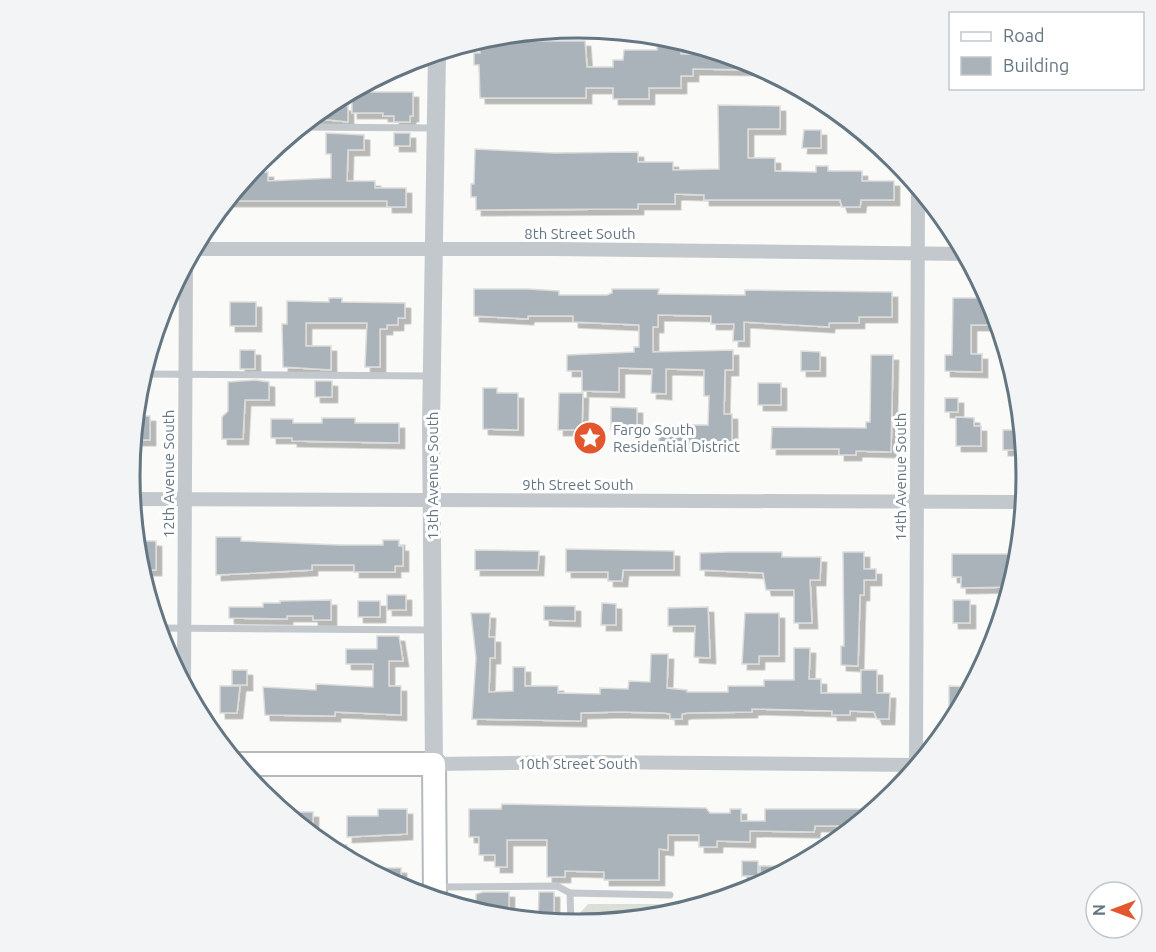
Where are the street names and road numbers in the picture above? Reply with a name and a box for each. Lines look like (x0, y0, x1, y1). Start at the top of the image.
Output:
street label: 8th Street South (524, 225, 636, 242)
street label: 12th Avenue South (160, 410, 177, 538)
street label: 13th Avenue South (424, 412, 441, 540)
street label: 14th Avenue South (892, 413, 909, 541)
street label: 9th Street South (522, 476, 634, 493)
street label: 10th Street South (518, 755, 638, 772)

